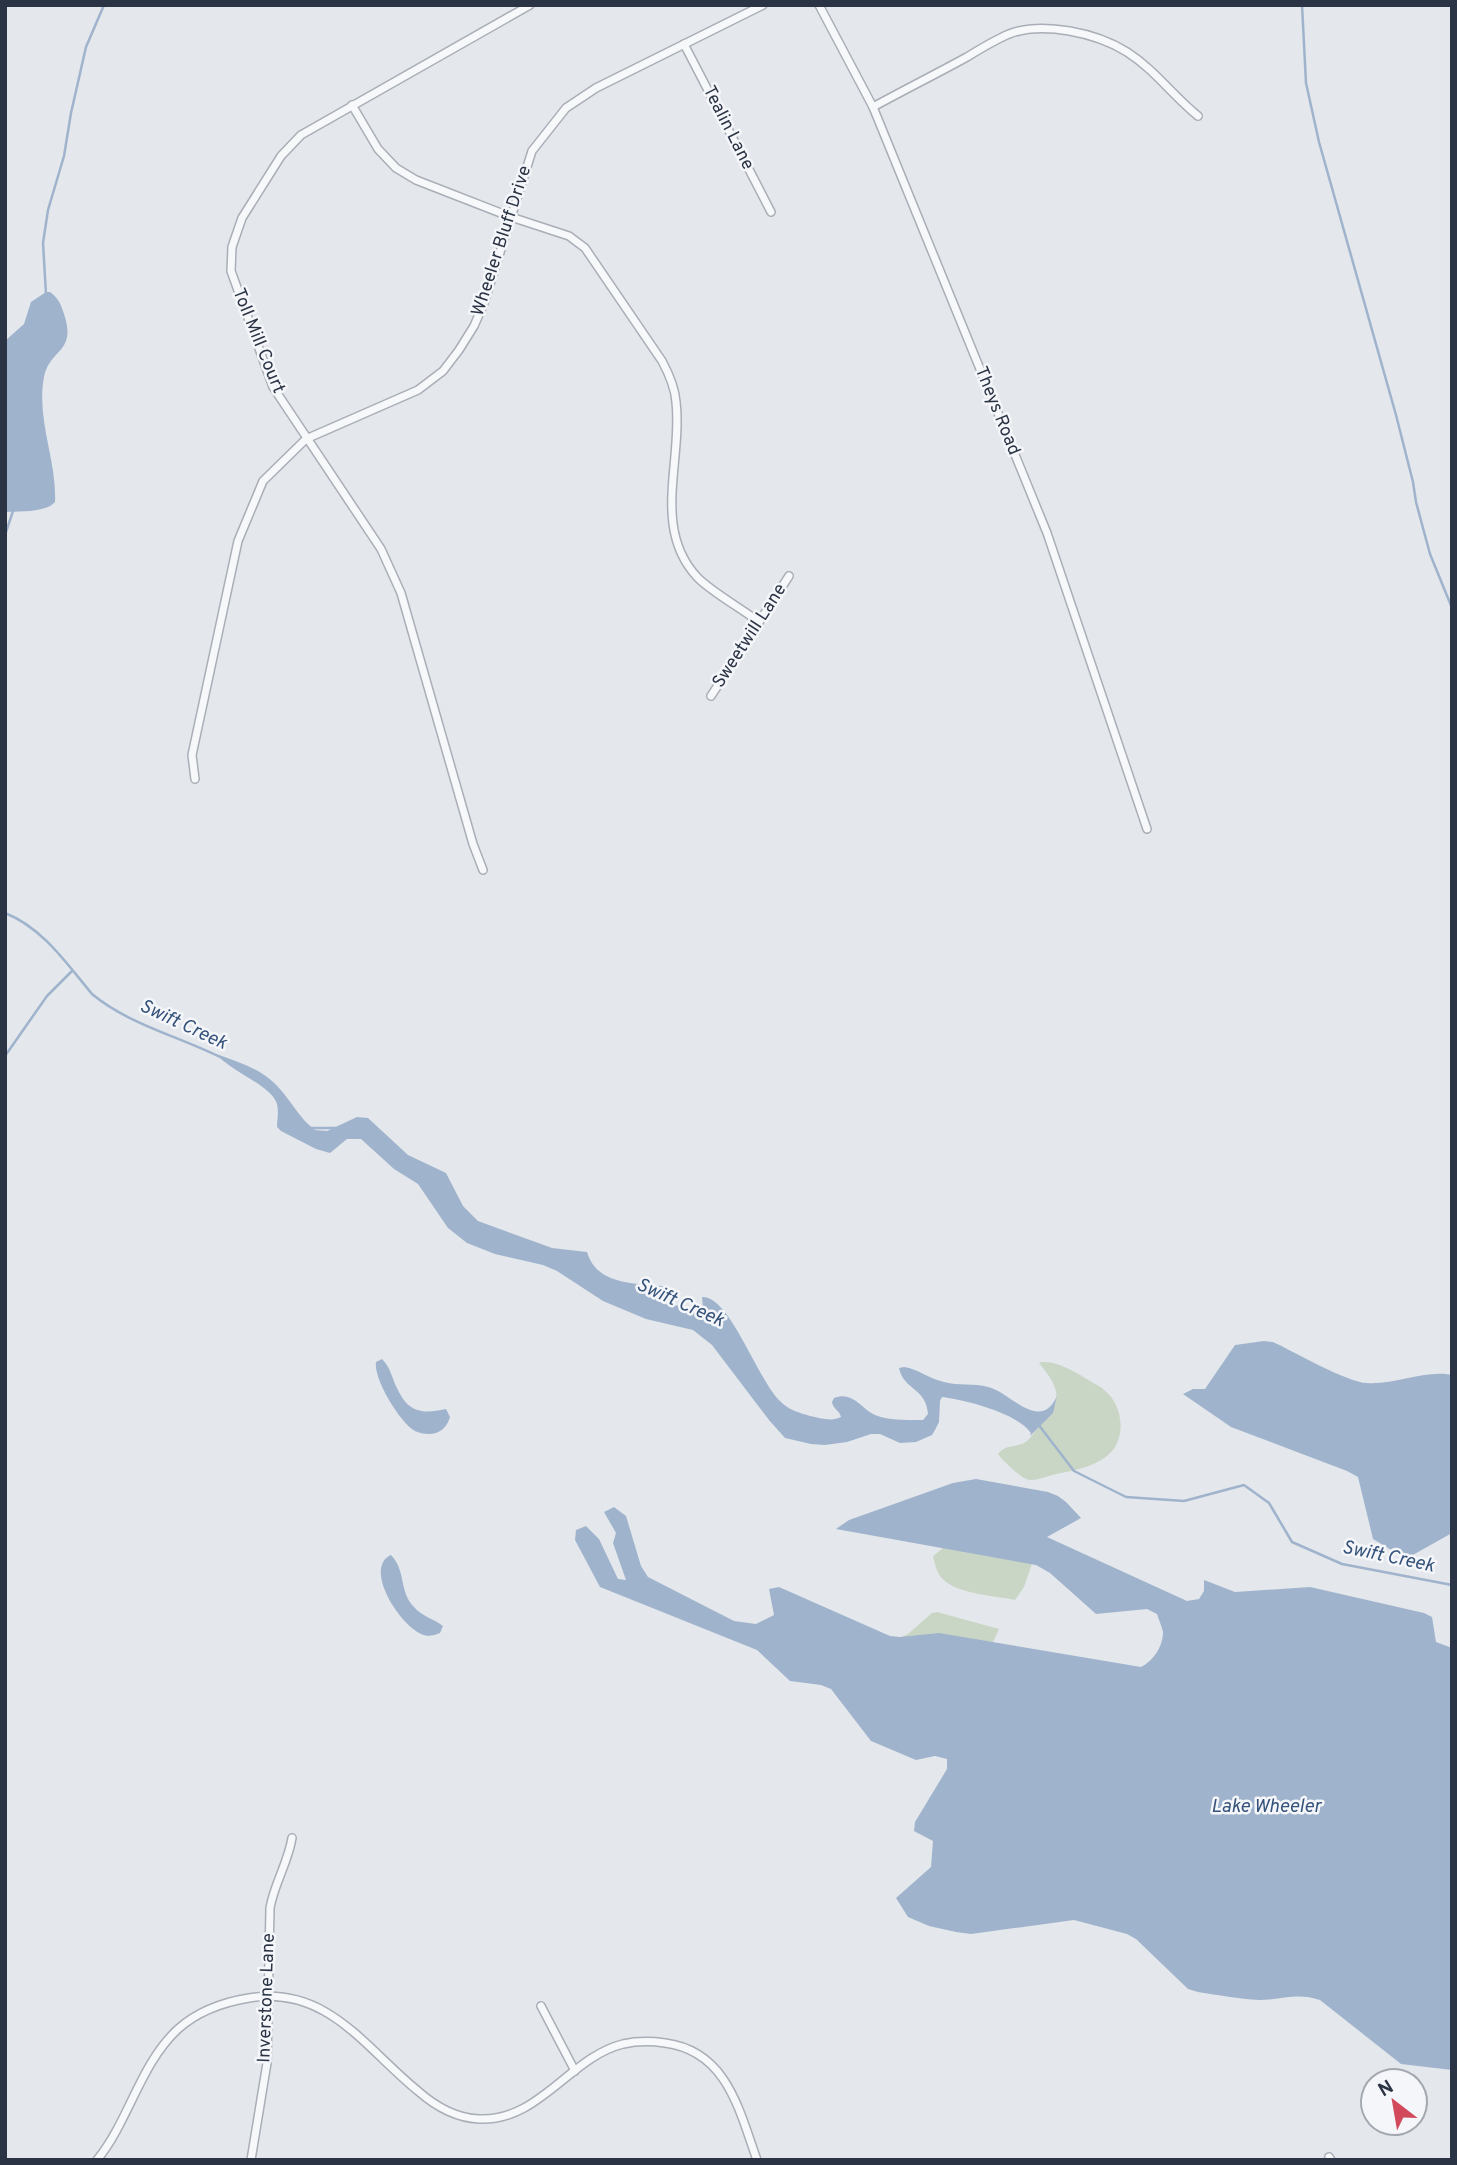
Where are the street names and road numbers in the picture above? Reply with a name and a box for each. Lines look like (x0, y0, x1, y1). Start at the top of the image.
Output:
street label: Tealin Lane (697, 82, 759, 174)
street label: Wheeler Bluff Drive (467, 163, 537, 319)
street label: Toll Mill Court (226, 285, 290, 397)
street label: Theys Road (969, 363, 1025, 459)
street label: Sweetwill Lane (708, 580, 792, 692)
street label: Inverstone Lane (253, 1933, 281, 2063)

